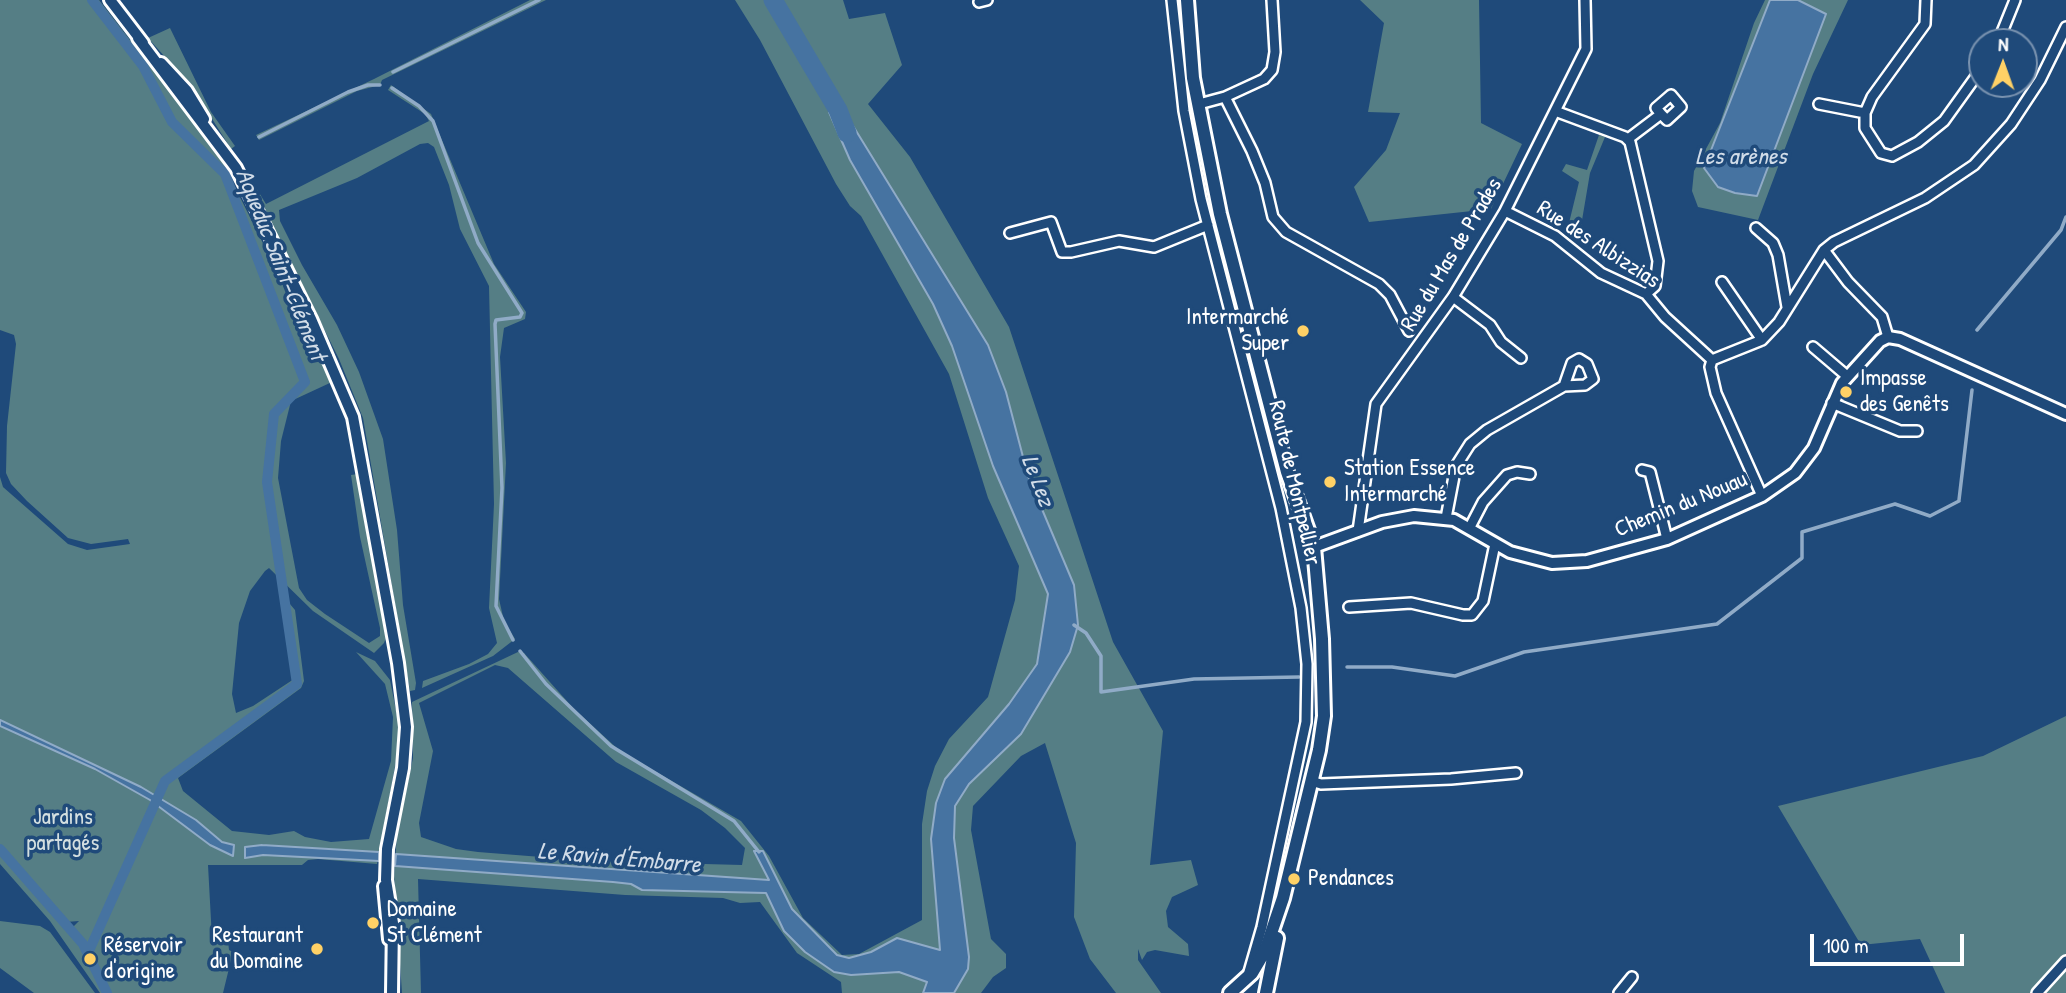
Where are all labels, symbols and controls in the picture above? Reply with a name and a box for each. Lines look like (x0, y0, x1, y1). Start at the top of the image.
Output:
north arrow (1968, 28, 2038, 98)
text: N (1998, 31, 2009, 57)
water label: Les arènes (1695, 144, 1787, 172)
water label: Aqueduc Saint-Clément (228, 165, 332, 365)
street label: Rue du Mas de Prades (1395, 173, 1509, 337)
street label: Rue des Albizzias (1531, 195, 1665, 295)
place label: Intermarché Super (1186, 304, 1289, 358)
marker: Intermarché Super (1295, 323, 1311, 339)
place label: Impasse des Genêts (1860, 365, 1949, 419)
marker: Impasse des Genêts (1838, 384, 1854, 400)
street label: Route de Montpellier (1262, 398, 1326, 568)
water label: Le Lez (1014, 451, 1060, 511)
place label: Station Essence Intermarché (1344, 455, 1475, 509)
street label: Chemin du Nouau (1611, 466, 1751, 544)
marker: Station Essence Intermarché (1322, 474, 1338, 490)
park label: Jardins partagés (27, 804, 99, 858)
water label: Le Ravin d'Embarre (536, 838, 702, 880)
place label: Pendances (1308, 865, 1394, 893)
marker: Pendances (1286, 871, 1302, 887)
place label: Domaine St Clément (387, 896, 482, 950)
marker: Domaine St Clément (365, 915, 381, 931)
scale bar (1814, 920, 1968, 964)
place label: Restaurant du Domaine (210, 922, 303, 976)
text: 100 m (1823, 931, 1869, 960)
place label: Réservoir d'origine (104, 932, 183, 986)
marker: Restaurant du Domaine (309, 941, 325, 957)
marker: Réservoir d'origine (82, 951, 98, 967)

